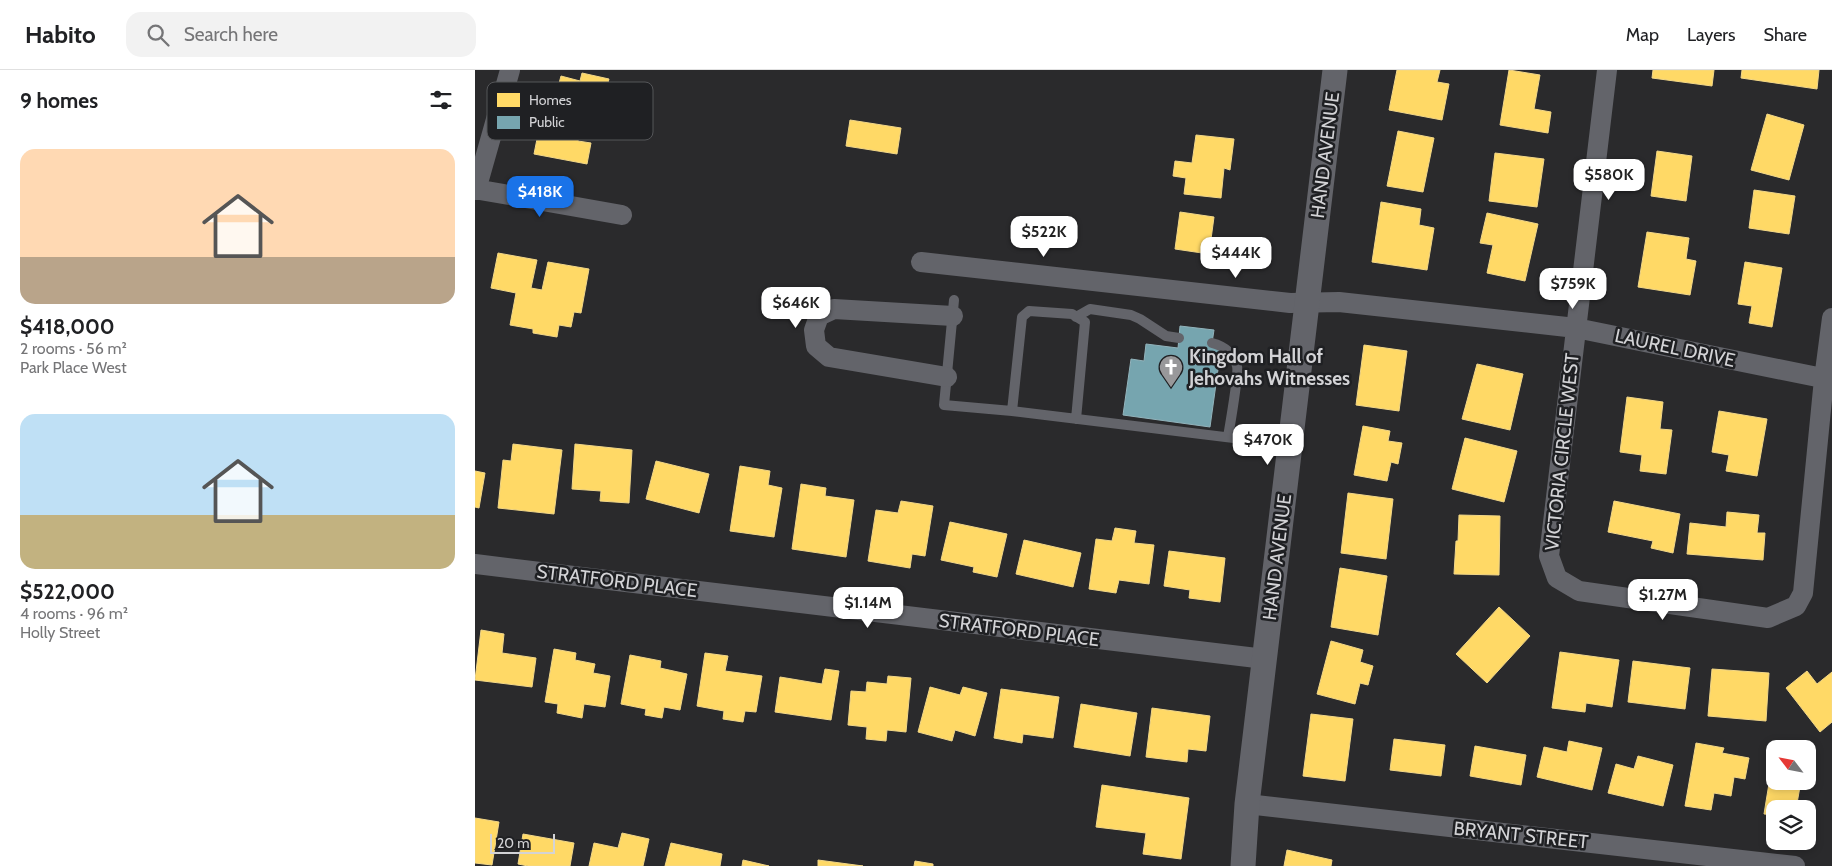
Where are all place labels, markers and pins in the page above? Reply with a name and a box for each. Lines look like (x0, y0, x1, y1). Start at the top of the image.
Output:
pin: $580K (1574, 158, 1644, 201)
pin: $418K (505, 176, 575, 218)
pin: $522K (1009, 216, 1079, 258)
pin: $444K (1201, 236, 1271, 279)
pin: $759K (1538, 268, 1608, 310)
pin: $646K (761, 286, 831, 329)
place label: Kingdom Hall of Jehovahs Witnesses (1188, 345, 1350, 390)
church icon: Kingdom Hall of Jehovahs Witnesses (1158, 354, 1184, 388)
pin: $470K (1233, 424, 1303, 466)
pin: $1.27M (1622, 578, 1704, 621)
pin: $1.14M (827, 586, 909, 629)

